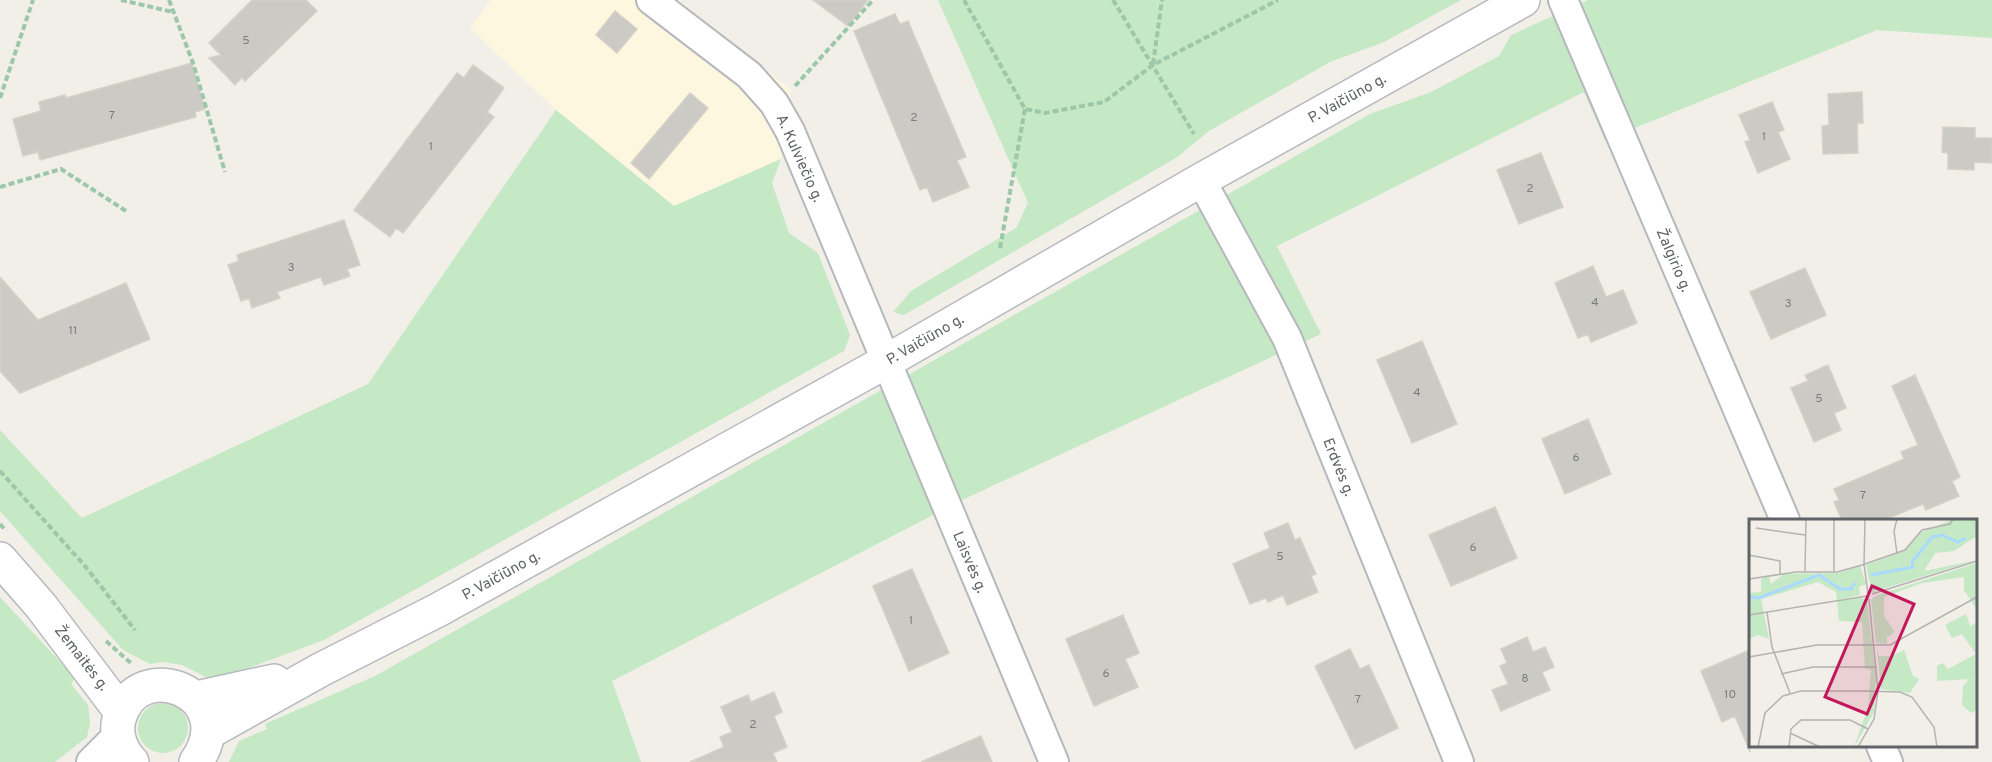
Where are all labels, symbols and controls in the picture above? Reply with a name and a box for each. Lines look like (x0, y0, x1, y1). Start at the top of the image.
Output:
house number: 5 (242, 33, 250, 49)
street label: P. Vaičiūno g. (1305, 70, 1390, 129)
house number: 7 (109, 108, 115, 124)
house number: 2 (910, 110, 918, 126)
street label: A. Kulviečio g. (771, 112, 826, 205)
house number: 1 (1762, 129, 1766, 145)
house number: 1 (429, 139, 433, 155)
house number: 2 (1526, 181, 1534, 197)
street label: Žalgirio g. (1651, 226, 1695, 295)
house number: 3 (287, 260, 295, 276)
house number: 4 (1591, 295, 1599, 311)
house number: 3 (1784, 296, 1792, 312)
street label: P. Vaičiūno g. (884, 310, 968, 370)
house number: 11 (69, 323, 77, 339)
house number: 4 (1413, 385, 1421, 401)
house number: 5 (1815, 391, 1823, 407)
street label: Erdvės g. (1317, 436, 1358, 499)
house number: 6 (1572, 450, 1580, 466)
house number: 7 (1860, 488, 1866, 504)
inset map (1749, 519, 1977, 747)
street label: Laisvės g. (947, 529, 990, 596)
house number: 6 (1469, 540, 1477, 556)
street label: P. Vaičiūno g. (459, 547, 544, 606)
house number: 5 (1276, 549, 1284, 565)
house number: 1 (909, 613, 913, 629)
street label: Žemaitės g. (49, 622, 113, 695)
house number: 6 (1102, 666, 1110, 682)
house number: 8 (1521, 671, 1529, 687)
house number: 10 (1724, 687, 1736, 703)
house number: 7 (1355, 692, 1361, 708)
house number: 2 (749, 717, 757, 733)

